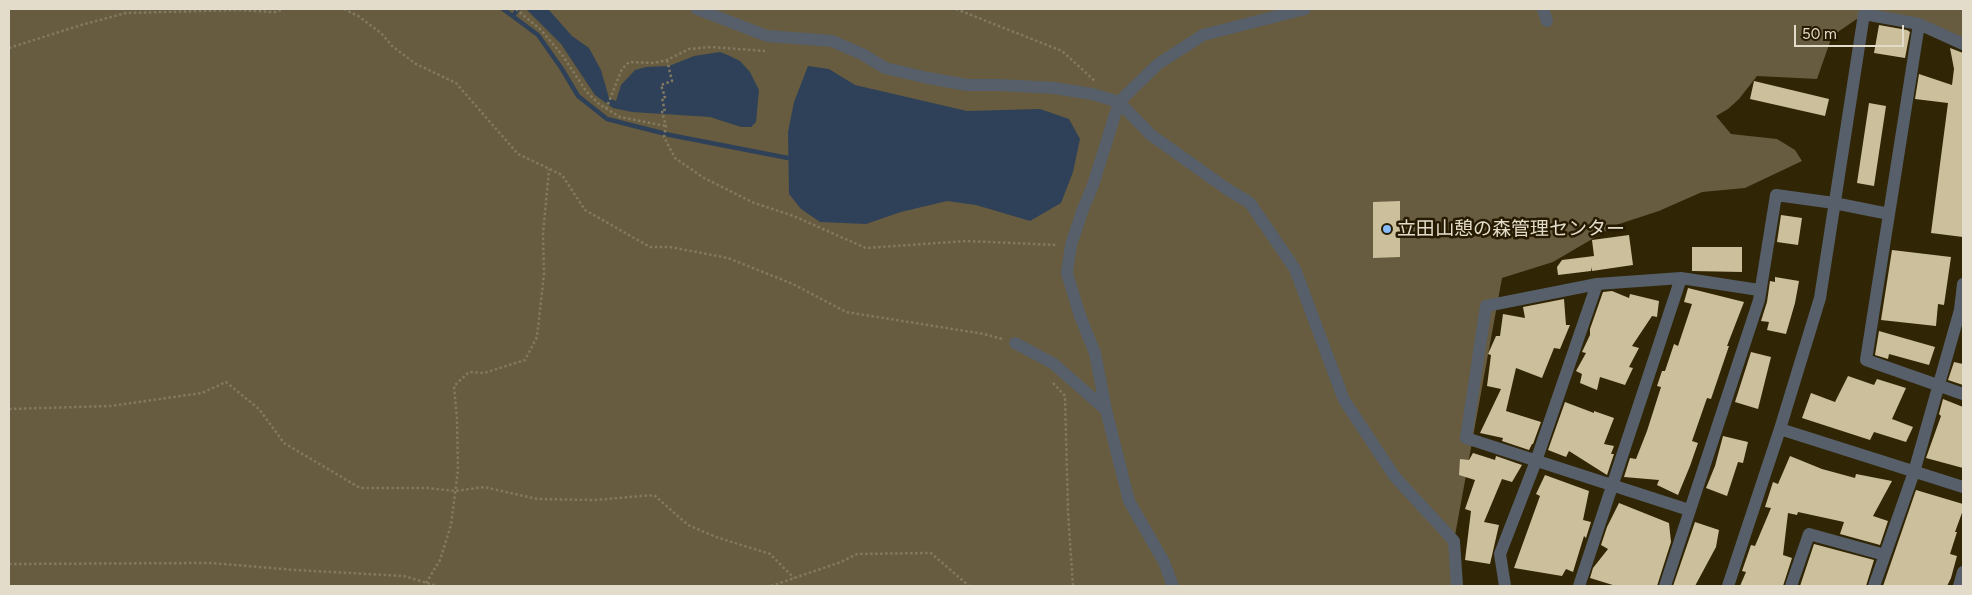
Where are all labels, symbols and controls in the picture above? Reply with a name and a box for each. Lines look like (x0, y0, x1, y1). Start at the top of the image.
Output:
scale bar (1797, 15, 1907, 47)
text: 50 m (1802, 25, 1837, 43)
place label: 立田山憩の森管理センター (1397, 218, 1625, 240)
marker: 立田山憩の森管理センター (1381, 223, 1393, 235)

